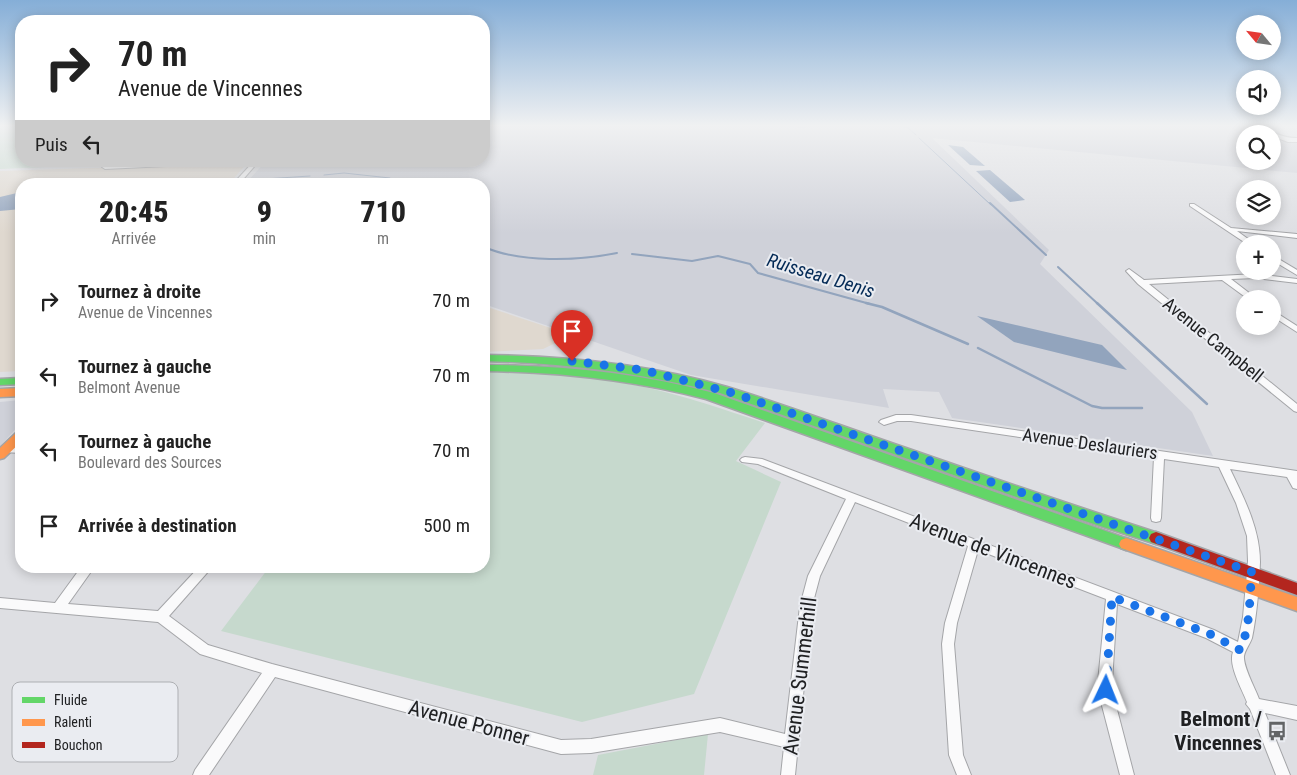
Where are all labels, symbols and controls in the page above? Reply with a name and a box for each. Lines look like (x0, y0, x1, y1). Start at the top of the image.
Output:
north arrow (1236, 15, 1281, 60)
map controls (1236, 15, 1281, 335)
text: 70 m (118, 34, 187, 75)
icon: right (35, 35, 100, 100)
button: sound (1236, 70, 1281, 115)
text: Avenue de Vincennes (118, 76, 303, 101)
button: search (1236, 125, 1281, 170)
icon: left (78, 130, 106, 158)
text: Puis (35, 133, 68, 156)
button: layers (1236, 180, 1281, 225)
text: 20:45 (99, 194, 169, 229)
text: 9 (257, 194, 272, 229)
text: 710 (360, 194, 406, 229)
text: Arrivée (112, 229, 156, 248)
text: min (253, 229, 276, 248)
text: m (377, 229, 389, 248)
button: + (1236, 235, 1281, 280)
water label: Ruisseau Denis (764, 248, 877, 303)
text: Tournez à droite (78, 280, 201, 303)
icon: right (35, 287, 63, 315)
text: 70 m (433, 289, 470, 312)
button: − (1236, 290, 1281, 335)
street label: Avenue Campbell (1159, 293, 1268, 386)
text: Avenue de Vincennes (78, 303, 212, 322)
pin (551, 310, 593, 361)
icon: arrive (558, 317, 586, 345)
text: Tournez à gauche (78, 355, 211, 378)
icon: left (35, 362, 63, 390)
text: 70 m (433, 364, 470, 387)
text: Belmont Avenue (78, 378, 180, 397)
street label: Avenue Deslauriers (1021, 424, 1159, 463)
text: Tournez à gauche (78, 430, 211, 453)
icon: left (35, 437, 63, 465)
text: 70 m (433, 439, 470, 462)
text: Boulevard des Sources (78, 453, 222, 472)
street label: Avenue de Vincennes (906, 508, 1080, 594)
icon: arrive (35, 512, 63, 540)
text: Arrivée à destination (78, 514, 237, 537)
text: 500 m (423, 514, 470, 537)
street label: Avenue Summerhill (778, 596, 822, 756)
position arrow (1079, 663, 1131, 715)
legend (12, 682, 178, 762)
text: Fluide (54, 692, 88, 708)
street label: Avenue Ponner (406, 695, 532, 751)
place label: Belmont / Vincennes (1174, 707, 1262, 755)
text: Ralenti (54, 714, 92, 730)
bus stop icon: Belmont / Vincennes (1266, 720, 1288, 742)
text: Bouchon (54, 737, 102, 753)

